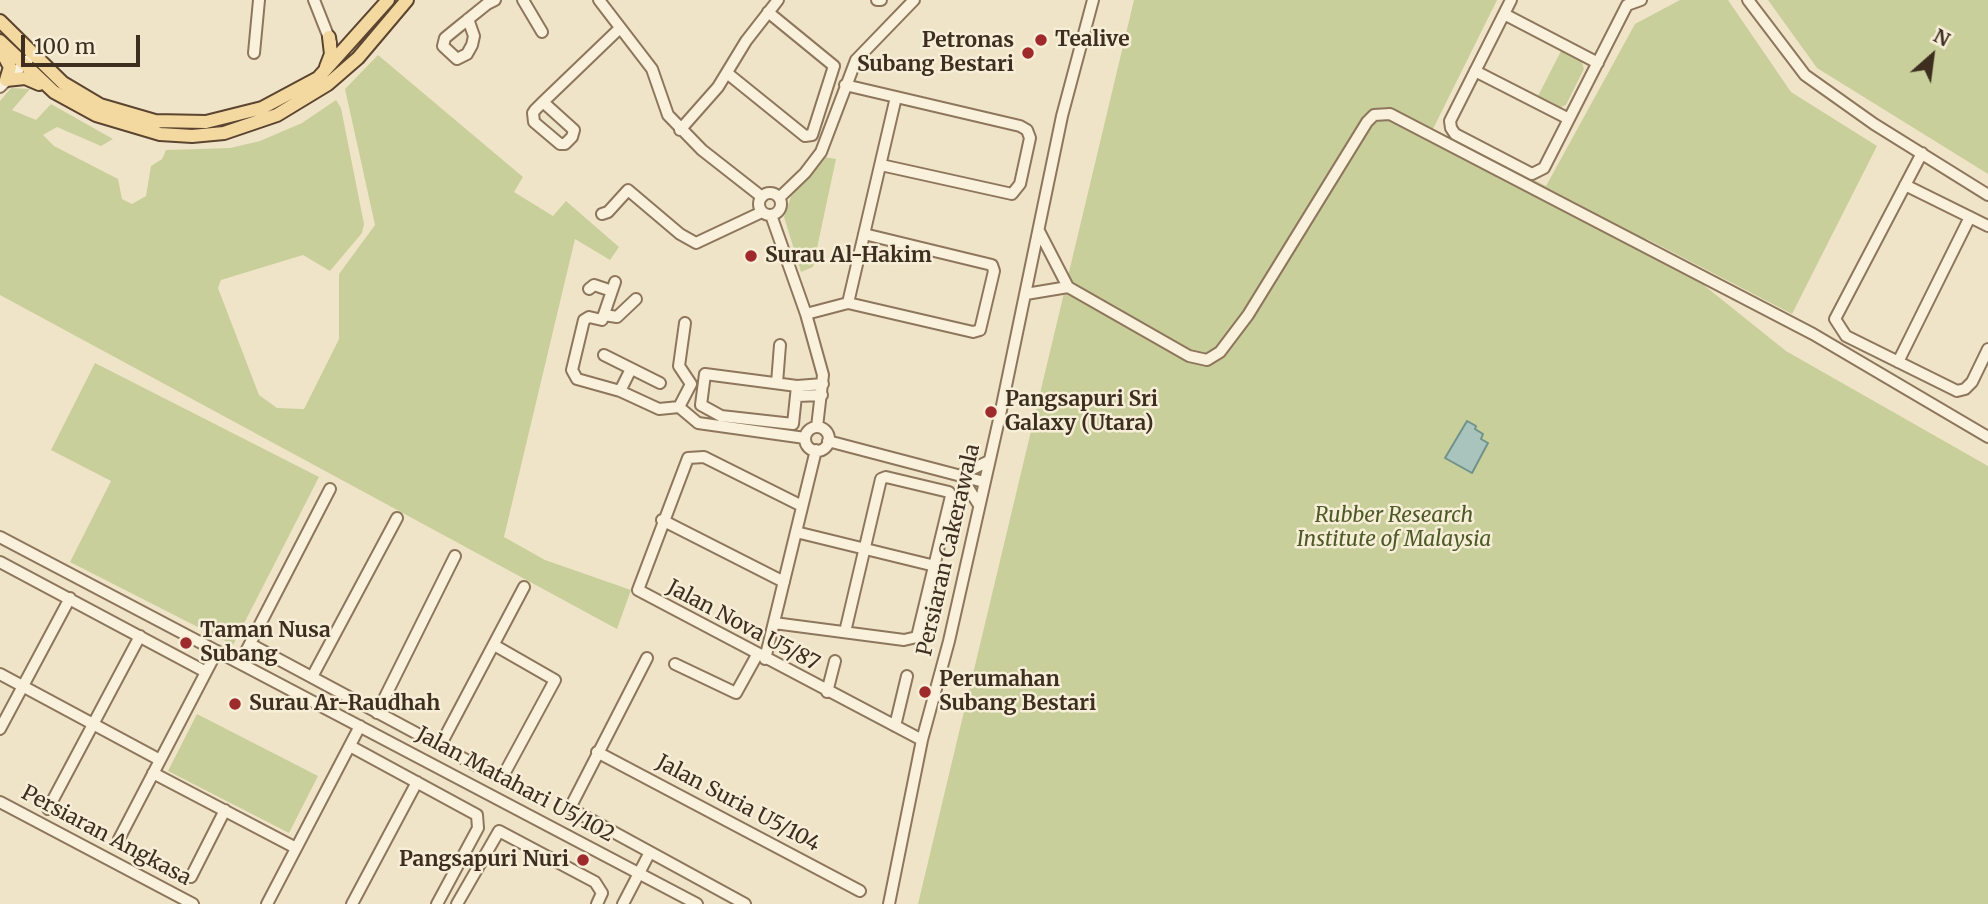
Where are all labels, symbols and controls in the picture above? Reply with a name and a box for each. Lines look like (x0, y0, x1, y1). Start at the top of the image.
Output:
scale bar (24, 21, 144, 65)
north arrow (1897, 21, 1967, 91)
text: N (1930, 23, 1954, 52)
place label: Tealive (1055, 27, 1130, 53)
place label: Petronas Subang Bestari (857, 28, 1014, 78)
marker: Tealive (1033, 32, 1049, 48)
text: 100 m (34, 33, 96, 60)
marker: Petronas Subang Bestari (1020, 45, 1036, 61)
place label: Surau Al-Hakim (765, 243, 932, 269)
marker: Surau Al-Hakim (743, 248, 759, 264)
place label: Pangsapuri Sri Galaxy (Utara) (1005, 387, 1158, 437)
marker: Pangsapuri Sri Galaxy (Utara) (983, 404, 999, 420)
street label: Persiaran Cakerawala (912, 442, 986, 658)
park label: Rubber Research Institute of Malaysia (1297, 503, 1491, 553)
street label: Jalan Nova U5/87 (662, 575, 824, 677)
place label: Taman Nusa Subang (200, 618, 331, 668)
marker: Taman Nusa Subang (178, 635, 194, 651)
place label: Perumahan Subang Bestari (939, 667, 1096, 717)
marker: Perumahan Subang Bestari (917, 684, 933, 700)
place label: Surau Ar-Raudhah (249, 691, 440, 717)
marker: Surau Ar-Raudhah (227, 696, 243, 712)
street label: Jalan Matahari U5/102 (412, 722, 618, 848)
street label: Jalan Suria U5/104 (652, 750, 824, 858)
street label: Persiaran Angkasa (17, 781, 195, 891)
place label: Pangsapuri Nuri (399, 847, 569, 873)
marker: Pangsapuri Nuri (575, 852, 591, 868)

